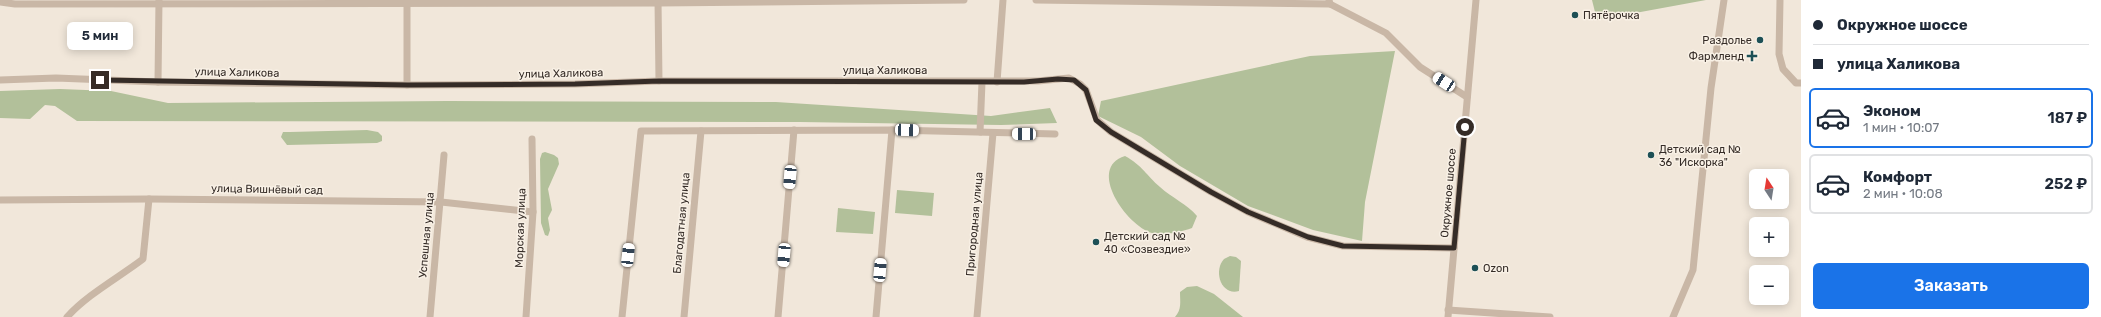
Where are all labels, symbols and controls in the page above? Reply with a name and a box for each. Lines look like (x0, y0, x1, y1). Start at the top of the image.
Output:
place label: Пятёрочка (1583, 9, 1640, 22)
marker: Пятёрочка (1570, 10, 1580, 20)
text: Окружное шоссе (1837, 16, 1968, 34)
callout: 5 мин (67, 22, 133, 50)
text: 5 мин (82, 28, 118, 43)
place label: Раздолье (1702, 34, 1752, 47)
marker: Раздолье (1755, 35, 1765, 45)
place label: Фармленд (1689, 50, 1744, 63)
marker: Фармленд (1747, 51, 1757, 61)
text: улица Халикова (1837, 55, 1960, 73)
street label: улица Халикова (843, 64, 927, 77)
street label: улица Халикова (195, 65, 279, 80)
street label: улица Халикова (519, 66, 603, 81)
car (1431, 70, 1457, 94)
route end (91, 71, 109, 89)
icon: car (1815, 100, 1851, 136)
text: Эконом (1863, 102, 1921, 120)
text: 187 ₽ (2048, 109, 2087, 127)
route start (1456, 118, 1474, 136)
text: 1 мин · 10:07 (1863, 120, 1939, 135)
car (895, 124, 919, 136)
car (1012, 128, 1036, 140)
place label: Детский сад № 36 "Искорка" (1659, 143, 1741, 169)
street label: Окружное шоссе (1438, 148, 1459, 238)
marker: Детский сад № 36 "Искорка" (1646, 150, 1656, 160)
car (783, 165, 797, 189)
icon: car (1815, 166, 1851, 202)
text: Комфорт (1863, 168, 1932, 186)
north arrow (1749, 169, 1789, 209)
map controls (1749, 169, 1789, 305)
street label: Пригородная улица (963, 171, 986, 277)
street label: Благодатная улица (671, 172, 692, 274)
text: 252 ₽ (2045, 175, 2087, 193)
street label: улица Вишнёвый сад (211, 182, 323, 197)
text: 2 мин · 10:08 (1863, 186, 1943, 201)
street label: Морская улица (513, 188, 528, 268)
street label: Успешная улица (416, 192, 437, 279)
button: + (1749, 217, 1789, 257)
place label: Детский сад № 40 «Созвездие» (1104, 230, 1191, 256)
marker: Детский сад № 40 «Созвездие» (1091, 237, 1101, 247)
car (621, 242, 635, 268)
car (777, 243, 791, 267)
car (873, 258, 887, 282)
place label: Ozon (1483, 262, 1509, 275)
marker: Ozon (1470, 263, 1480, 273)
button: Заказать (1813, 263, 2089, 309)
button: − (1749, 265, 1789, 305)

